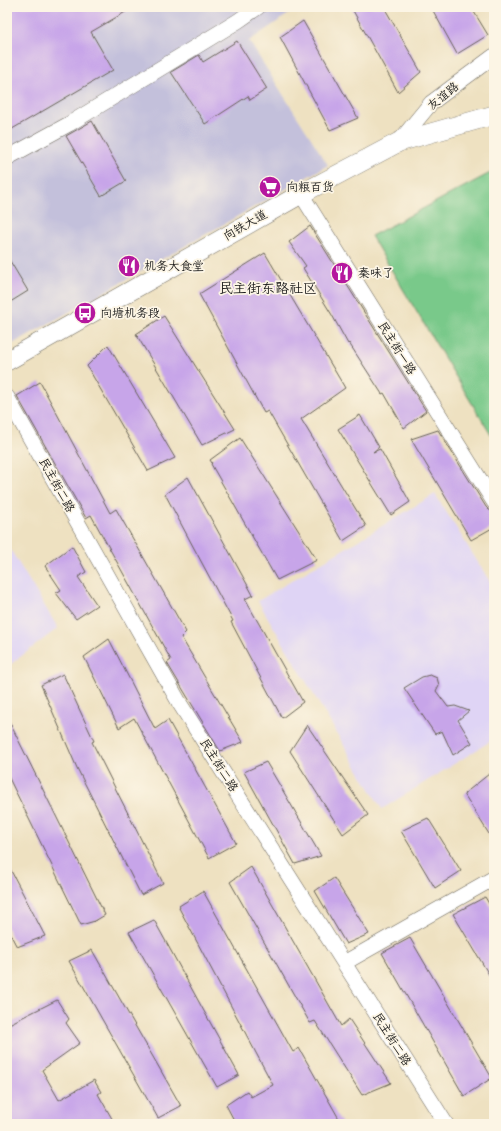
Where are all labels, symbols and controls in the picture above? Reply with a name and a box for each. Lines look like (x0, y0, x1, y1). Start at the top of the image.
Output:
street label: 友谊路 (425, 79, 462, 114)
supermarket icon: 向粮百货 (257, 174, 283, 200)
place label: 向粮百货 (286, 180, 334, 195)
street label: 向铁大道 (221, 207, 270, 244)
restaurant icon: 机务大食堂 (116, 253, 142, 279)
place label: 机务大食堂 (144, 259, 204, 274)
restaurant icon: 秦味了 (329, 260, 355, 286)
place label: 秦味了 (358, 266, 394, 281)
district label: 民主街东路社区 (219, 280, 317, 297)
bus stop icon: 向塘机务段 (72, 300, 98, 326)
place label: 向塘机务段 (100, 306, 160, 321)
street label: 民主街一路 (374, 319, 419, 378)
street label: 民主街二路 (35, 455, 78, 515)
street label: 民主街二路 (196, 736, 241, 795)
street label: 民主街二路 (369, 1010, 414, 1069)

